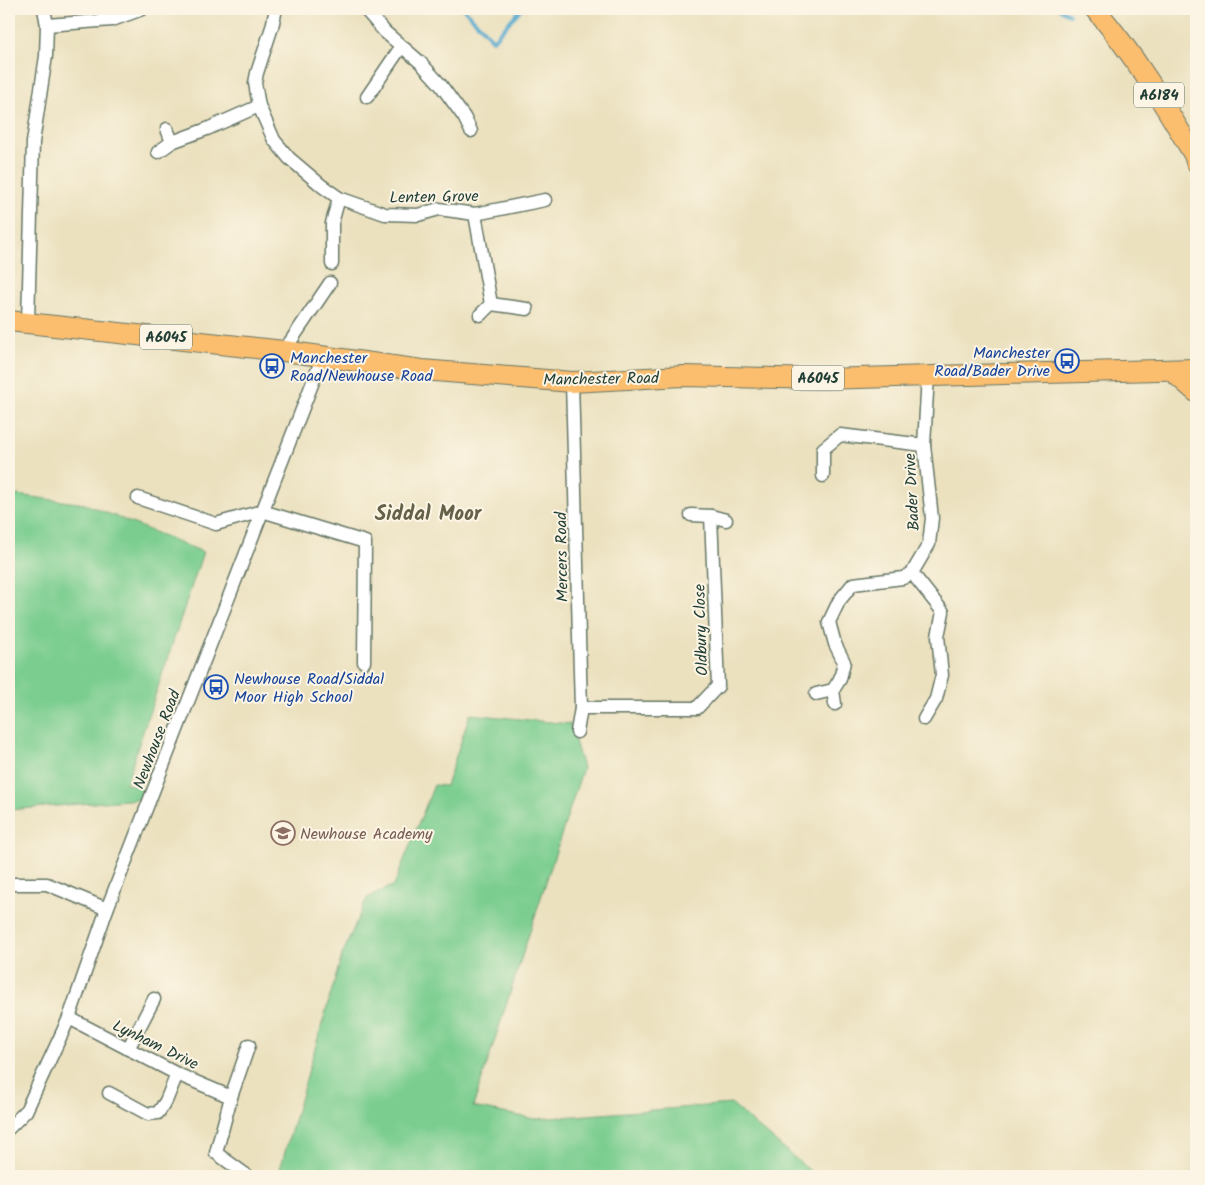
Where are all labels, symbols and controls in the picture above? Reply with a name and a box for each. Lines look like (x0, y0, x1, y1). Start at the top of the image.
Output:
road number: A6184 (1134, 82, 1184, 108)
street label: Lenten Grove (389, 184, 479, 211)
road number: A6045 (140, 324, 192, 350)
place label: Manchester Road/Bader Drive (934, 341, 1052, 384)
place label: Manchester Road/Newhouse Road (290, 346, 434, 389)
bus stop icon: Manchester Road/Bader Drive (1054, 348, 1080, 374)
bus stop icon: Manchester Road/Newhouse Road (259, 353, 285, 379)
street label: Manchester Road (543, 366, 660, 393)
road number: A6045 (792, 366, 844, 390)
street label: Bader Drive (898, 452, 927, 532)
district label: Siddal Moor (375, 498, 483, 531)
street label: Mercers Road (549, 511, 576, 602)
street label: Oldbury Close (687, 584, 716, 676)
place label: Newhouse Road/Siddal Moor High School (234, 667, 384, 710)
bus stop icon: Newhouse Road/Siddal Moor High School (203, 674, 229, 700)
street label: Newhouse Road (127, 685, 188, 793)
school or university icon: Newhouse Academy (270, 820, 296, 846)
place label: Newhouse Academy (300, 822, 433, 847)
street label: Lynham Drive (108, 1014, 203, 1077)

